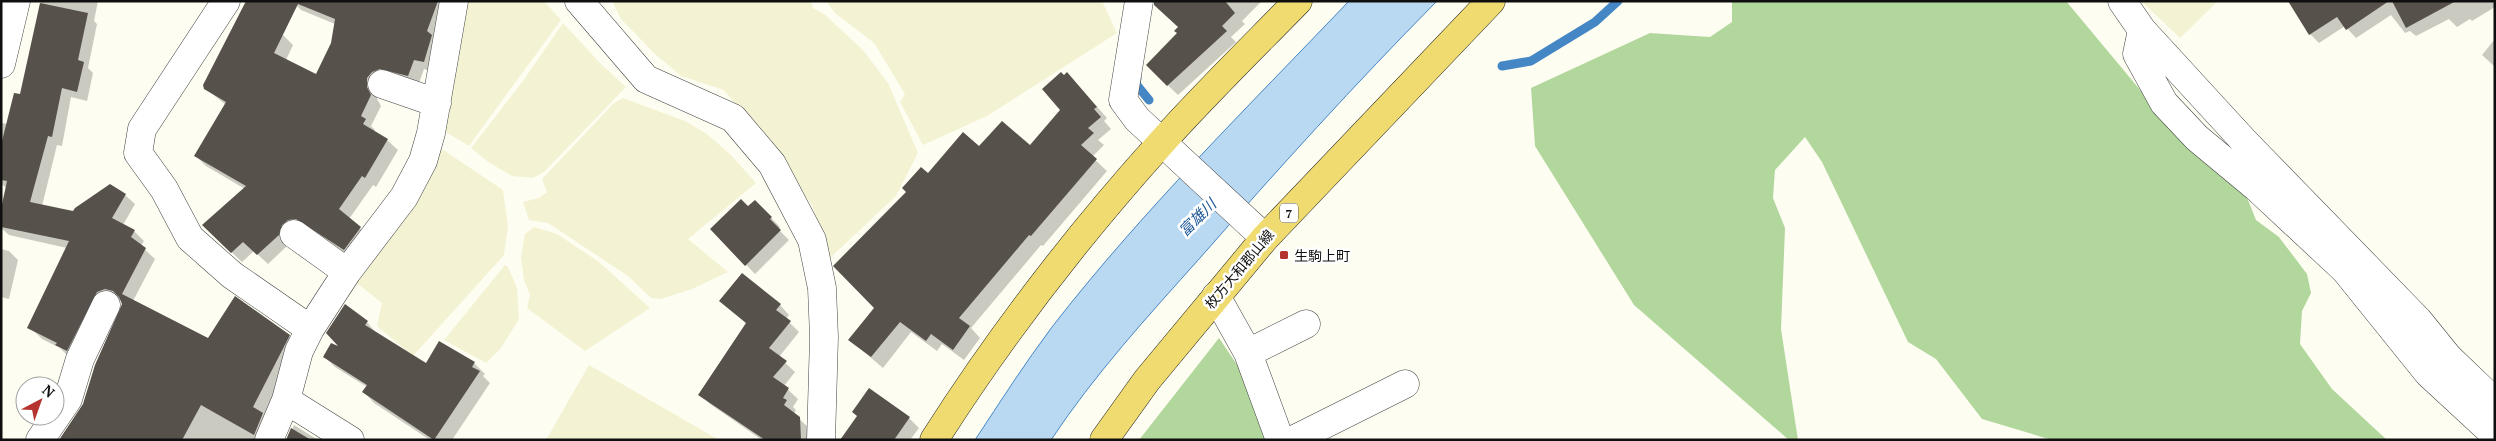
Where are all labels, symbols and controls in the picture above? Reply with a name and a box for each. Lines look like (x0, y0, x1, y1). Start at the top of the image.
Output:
water label: 富雄川 (1174, 193, 1221, 240)
road number: 7 (1280, 204, 1298, 222)
street label: 枚方大和郡山線 (1200, 225, 1278, 313)
place label: 生駒上町 (1294, 246, 1350, 265)
marker: 生駒上町 (1278, 249, 1290, 261)
north arrow (15, 376, 65, 426)
text: N (39, 380, 59, 402)

